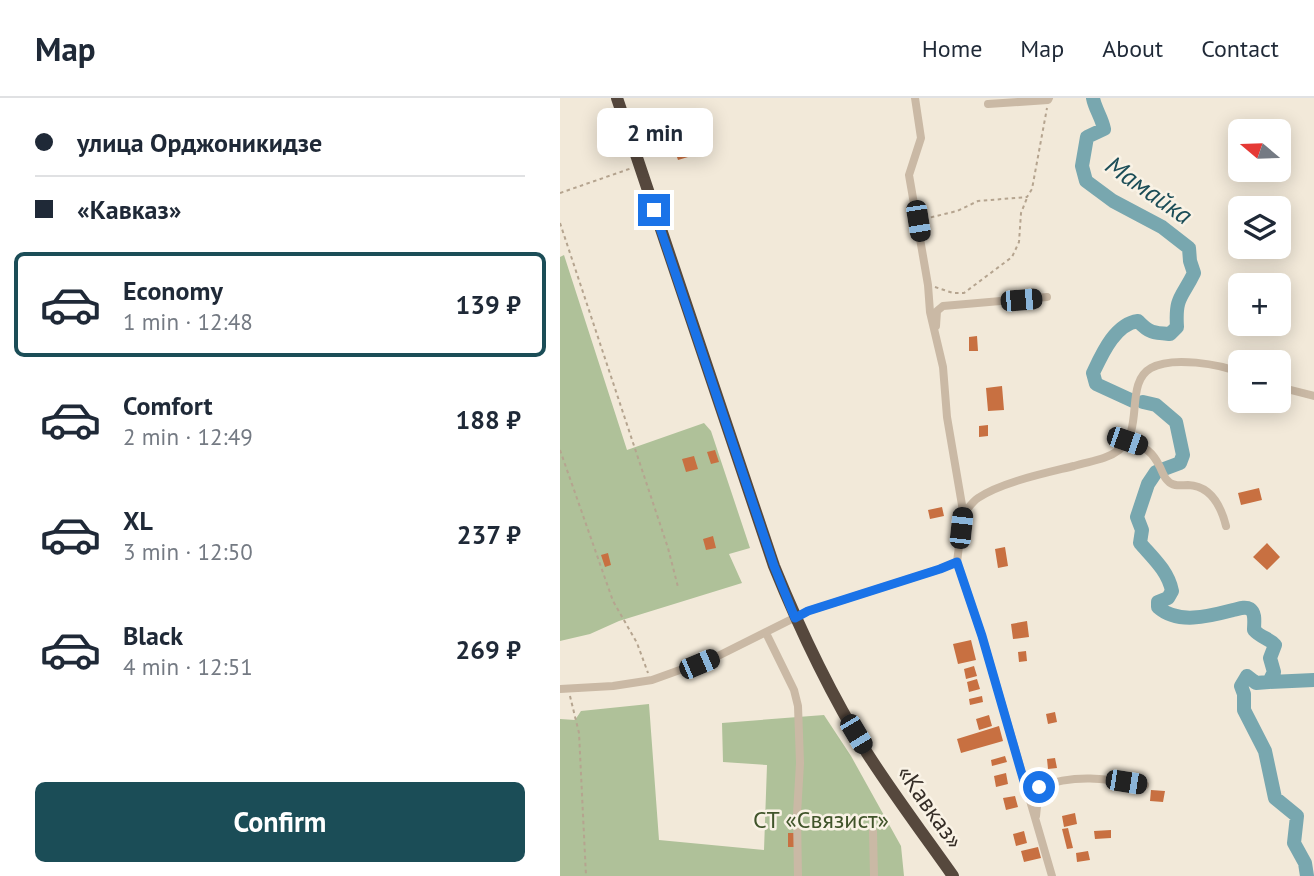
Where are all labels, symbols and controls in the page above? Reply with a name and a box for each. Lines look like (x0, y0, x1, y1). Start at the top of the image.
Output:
text: Map (35, 27, 96, 70)
text: Home (922, 33, 982, 64)
text: Map (1020, 33, 1064, 64)
text: About (1102, 33, 1163, 64)
text: Contact (1201, 33, 1279, 64)
callout: 2 min (596, 108, 712, 158)
text: 2 min (627, 118, 683, 147)
north arrow (1228, 119, 1292, 182)
map controls (1228, 119, 1291, 413)
text: улица Орджоникидзе (77, 126, 322, 159)
water label: Мамайка (1100, 148, 1199, 232)
text: «Кавказ» (77, 193, 181, 226)
route end (638, 194, 670, 226)
button: layers (1228, 196, 1291, 259)
car (905, 199, 932, 243)
icon: car (39, 273, 102, 336)
button: + (1228, 273, 1291, 336)
text: Economy (123, 274, 223, 307)
text: 139 ₽ (455, 288, 521, 321)
car (1000, 288, 1043, 312)
text: 1 min · 12:48 (123, 307, 253, 336)
button: − (1228, 350, 1291, 413)
icon: car (39, 388, 102, 451)
text: Comfort (123, 389, 213, 422)
text: 188 ₽ (455, 403, 521, 436)
text: 2 min · 12:49 (123, 422, 253, 451)
car (1104, 424, 1151, 458)
icon: car (39, 503, 102, 566)
text: XL (123, 504, 153, 537)
car (949, 506, 974, 550)
text: 237 ₽ (457, 518, 521, 551)
text: 3 min · 12:50 (123, 537, 253, 566)
icon: car (39, 618, 102, 681)
text: Black (123, 619, 183, 652)
text: 269 ₽ (455, 633, 521, 666)
car (676, 646, 723, 682)
text: 4 min · 12:51 (123, 652, 253, 681)
car (837, 711, 876, 757)
street label: «Кавказ» (890, 759, 970, 855)
car (1104, 768, 1149, 796)
route start (1023, 771, 1055, 803)
button: Confirm (35, 782, 525, 862)
park label: СТ «Связист» (753, 804, 889, 835)

